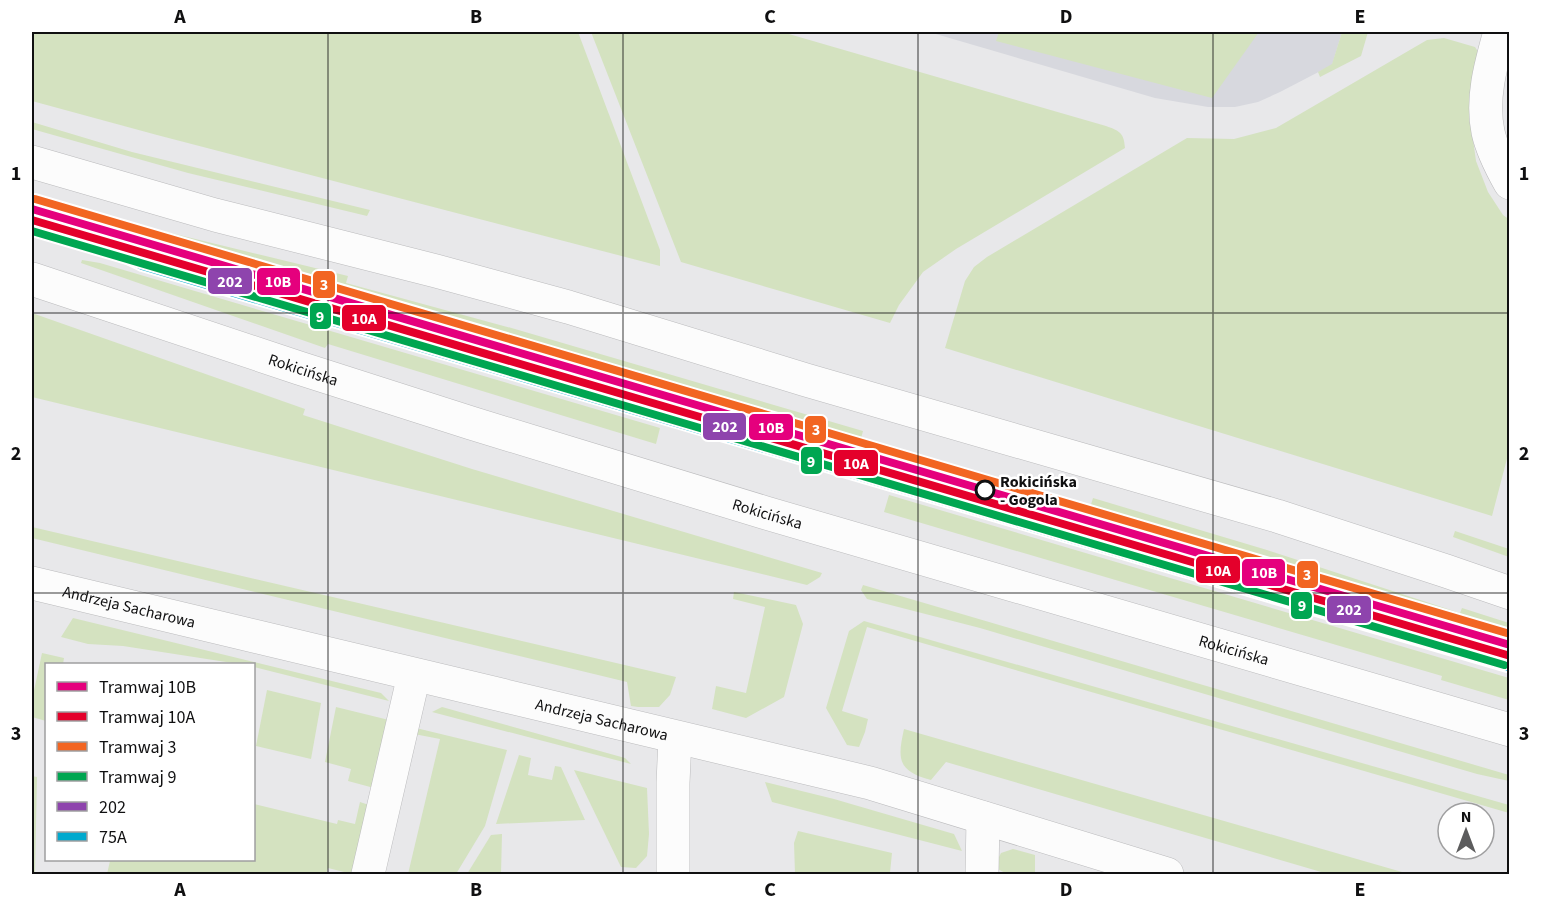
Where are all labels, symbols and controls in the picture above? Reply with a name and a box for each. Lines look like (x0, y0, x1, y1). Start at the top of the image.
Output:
text: A (173, 3, 186, 31)
text: B (470, 3, 482, 31)
text: C (764, 3, 776, 31)
text: D (1060, 3, 1072, 31)
text: E (1355, 3, 1365, 31)
text: 1 (11, 160, 21, 188)
text: 1 (1519, 160, 1529, 188)
line badge: 202 (207, 267, 253, 295)
line badge: 10B (256, 267, 301, 296)
line badge: 3 (312, 270, 336, 299)
text: 202 (217, 271, 243, 293)
text: 10B (265, 271, 292, 293)
text: 3 (320, 274, 328, 296)
line badge: 9 (309, 302, 332, 330)
line badge: 10A (341, 304, 387, 332)
text: 9 (316, 306, 324, 328)
text: 10A (351, 308, 378, 330)
street label: Rokicińska (265, 349, 341, 392)
line badge: 202 (702, 412, 747, 441)
line badge: 10B (748, 413, 794, 441)
line badge: 3 (804, 415, 827, 444)
text: 202 (712, 416, 738, 438)
text: 10B (758, 417, 785, 439)
text: 3 (812, 419, 820, 441)
text: 2 (11, 440, 21, 468)
text: 2 (1519, 440, 1529, 468)
line badge: 9 (800, 446, 823, 475)
line badge: 10A (833, 449, 879, 477)
text: 9 (807, 451, 815, 473)
text: 10A (843, 453, 870, 475)
place label: Rokicińska - Gogola (1000, 471, 1077, 511)
marker: Rokicińska - Gogola (975, 480, 995, 500)
street label: Rokicińska (730, 493, 805, 535)
line badge: 10A (1195, 555, 1241, 584)
line badge: 10B (1241, 558, 1286, 587)
text: 10A (1205, 560, 1232, 582)
line badge: 3 (1296, 560, 1319, 589)
text: 10B (1251, 562, 1278, 584)
text: 3 (1303, 564, 1311, 586)
street label: Andrzeja Sacharowa (60, 581, 198, 634)
line badge: 9 (1290, 591, 1313, 620)
text: 9 (1298, 595, 1306, 617)
line badge: 202 (1326, 595, 1372, 624)
text: 202 (1336, 599, 1362, 621)
street label: Rokicińska (1196, 630, 1271, 671)
legend (45, 663, 255, 861)
text: Tramwaj 10B (99, 675, 196, 700)
street label: Andrzeja Sacharowa (533, 694, 670, 746)
text: Tramwaj 10A (99, 705, 195, 730)
text: 3 (11, 720, 21, 748)
text: 3 (1519, 720, 1529, 748)
text: Tramwaj 3 (99, 735, 177, 760)
text: Tramwaj 9 (99, 765, 177, 790)
text: 202 (99, 795, 126, 820)
north arrow (1436, 801, 1496, 861)
text: N (1461, 806, 1471, 828)
text: 75A (99, 825, 127, 850)
text: A (173, 876, 186, 904)
text: B (470, 876, 482, 904)
text: C (764, 876, 776, 904)
text: D (1060, 876, 1072, 904)
text: E (1355, 876, 1365, 904)

